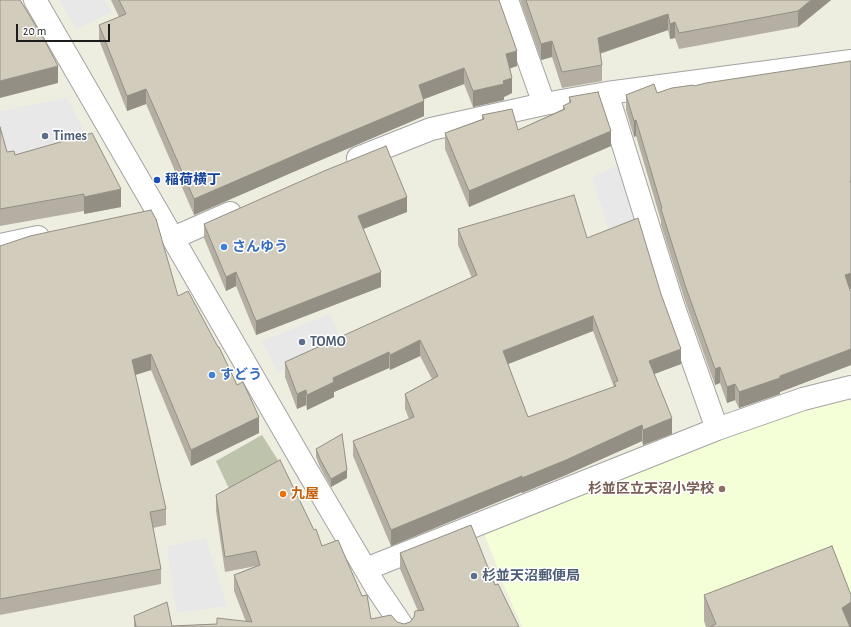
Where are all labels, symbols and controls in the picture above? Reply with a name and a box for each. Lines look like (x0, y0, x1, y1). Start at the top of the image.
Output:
scale bar (18, 16, 112, 42)
text: 20 m (23, 25, 46, 37)
place label: Times (53, 128, 87, 144)
marker: Times (40, 131, 50, 141)
place label: 稲荷横丁 (165, 172, 221, 188)
marker: 稲荷横丁 (152, 175, 162, 185)
place label: さんゆう (232, 239, 288, 255)
marker: さんゆう (219, 242, 229, 252)
place label: TOMO (310, 334, 346, 350)
marker: TOMO (297, 337, 307, 347)
place label: すどう (220, 367, 262, 383)
marker: すどう (207, 370, 217, 380)
place label: 杉並区立天沼小学校 (588, 481, 714, 497)
marker: 杉並区立天沼小学校 (717, 484, 727, 494)
place label: 九屋 (291, 486, 319, 502)
marker: 九屋 (278, 489, 288, 499)
place label: 杉並天沼郵便局 (482, 568, 580, 584)
marker: 杉並天沼郵便局 (469, 571, 479, 581)

